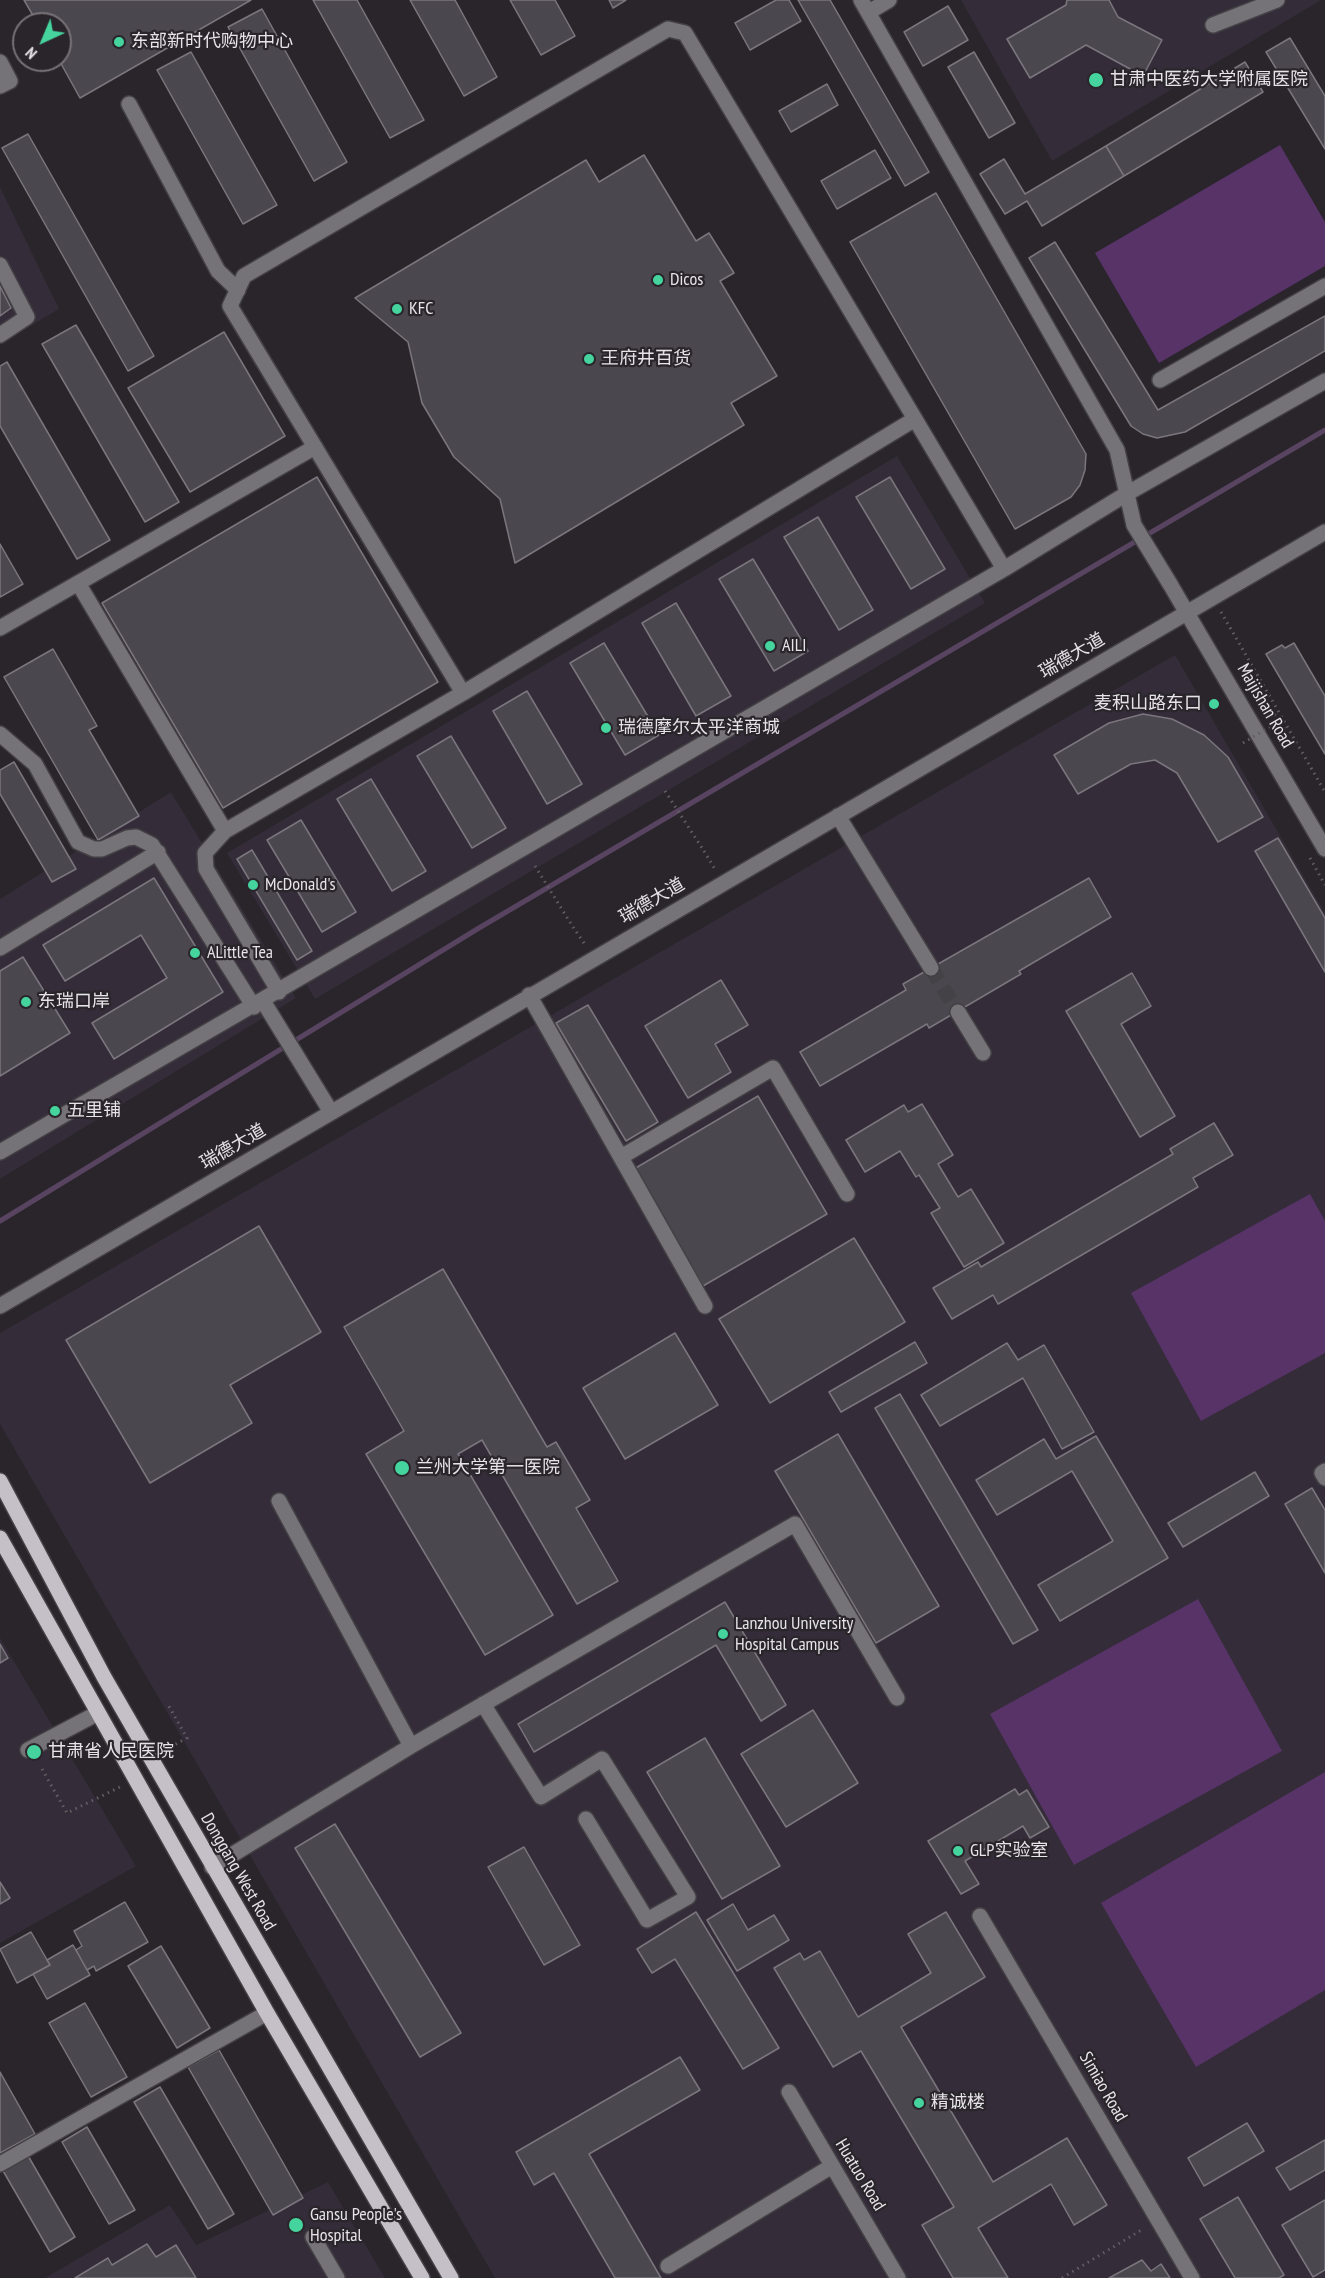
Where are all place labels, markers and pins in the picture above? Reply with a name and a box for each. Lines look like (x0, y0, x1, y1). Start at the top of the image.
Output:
place label: 东部新时代购物中心 (131, 31, 293, 53)
marker: 东部新时代购物中心 (112, 35, 126, 49)
place label: 甘肃中医药大学附属医院 (1110, 69, 1308, 91)
marker: 甘肃中医药大学附属医院 (1087, 71, 1105, 89)
place label: Dicos (670, 269, 703, 291)
marker: Dicos (651, 273, 665, 287)
place label: KFC (409, 298, 434, 320)
marker: KFC (390, 302, 404, 316)
place label: 王府井百货 (601, 348, 691, 370)
marker: 王府井百货 (582, 352, 596, 366)
place label: AILI (782, 635, 806, 657)
marker: AILI (763, 639, 777, 653)
place label: 麦积山路东口 (1094, 693, 1202, 715)
marker: 麦积山路东口 (1207, 697, 1221, 711)
place label: 瑞德摩尔太平洋商城 (618, 717, 780, 739)
marker: 瑞德摩尔太平洋商城 (599, 721, 613, 735)
place label: McDonald's (265, 874, 336, 896)
marker: McDonald's (246, 878, 260, 892)
place label: ALittle Tea (207, 942, 273, 964)
marker: ALittle Tea (188, 946, 202, 960)
place label: 东瑞口岸 (38, 991, 110, 1013)
marker: 东瑞口岸 (19, 995, 33, 1009)
place label: 五里铺 (67, 1100, 121, 1122)
marker: 五里铺 (48, 1104, 62, 1118)
place label: 兰州大学第一医院 (416, 1457, 560, 1479)
marker: 兰州大学第一医院 (393, 1459, 411, 1477)
place label: Lanzhou University Hospital Campus (735, 1613, 853, 1656)
marker: Lanzhou University Hospital Campus (716, 1627, 730, 1641)
place label: 甘肃省人民医院 (48, 1741, 174, 1763)
marker: 甘肃省人民医院 (25, 1743, 43, 1761)
place label: GLP实验室 (970, 1840, 1048, 1862)
marker: GLP实验室 (951, 1844, 965, 1858)
place label: 精诚楼 (931, 2092, 985, 2114)
marker: 精诚楼 (912, 2096, 926, 2110)
place label: Gansu People's Hospital (310, 2204, 402, 2246)
marker: Gansu People's Hospital (287, 2216, 305, 2234)

